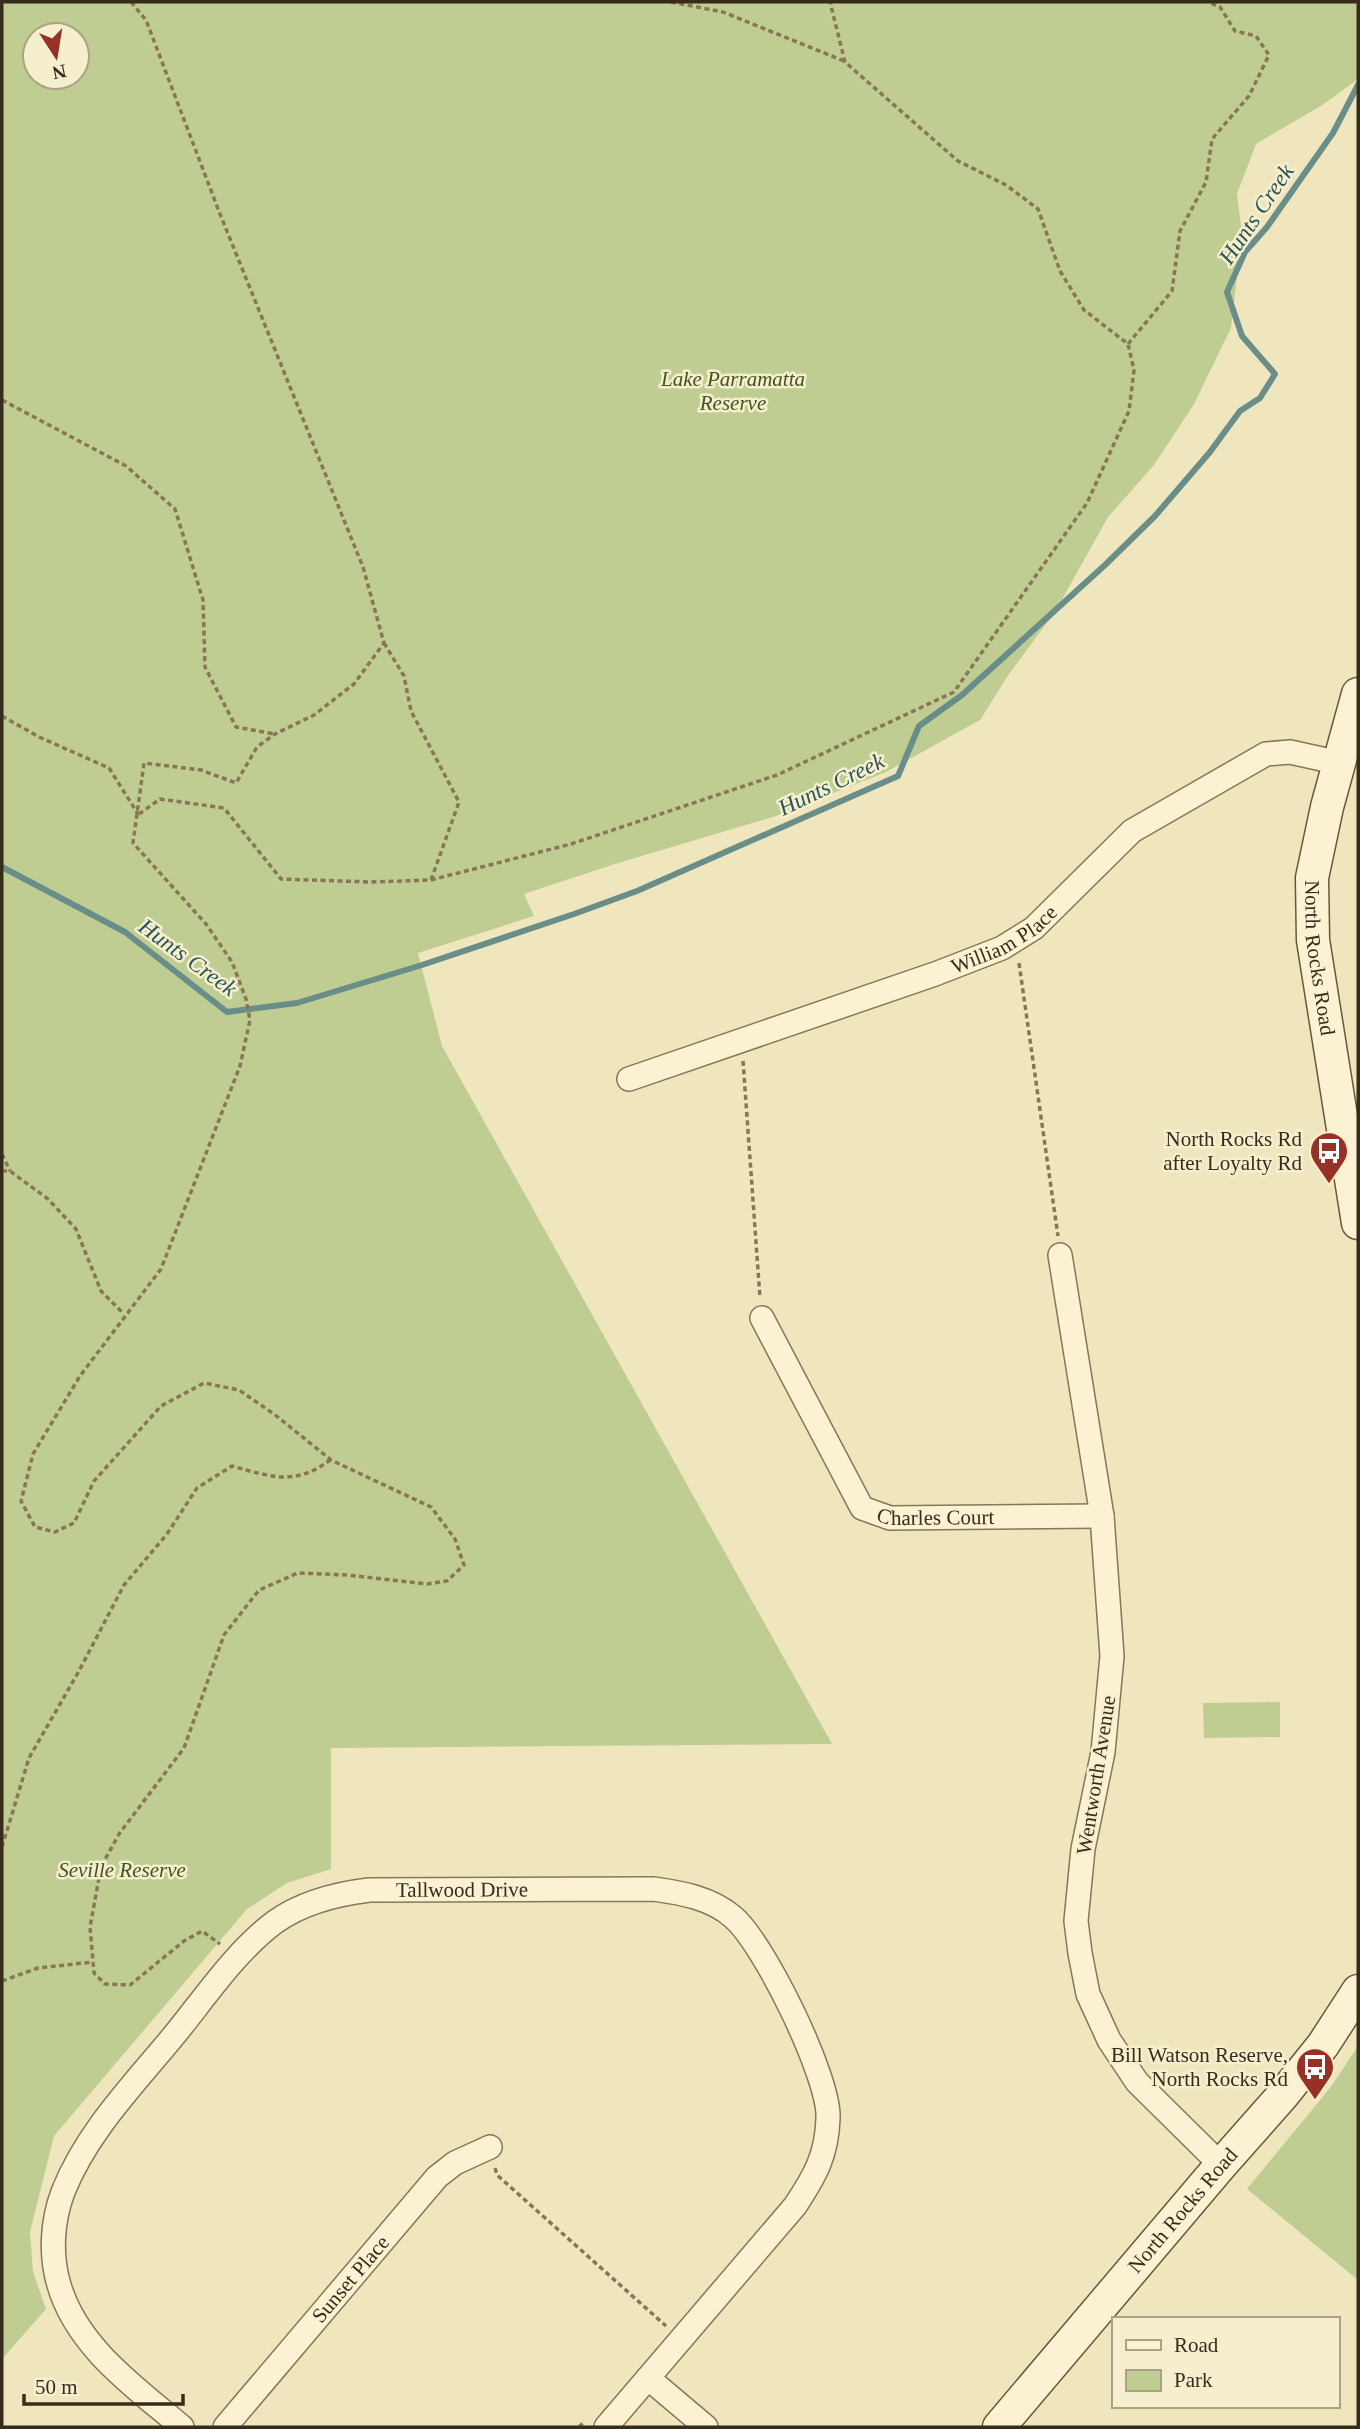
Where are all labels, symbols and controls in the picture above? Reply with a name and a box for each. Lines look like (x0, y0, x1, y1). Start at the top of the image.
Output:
north arrow (21, 21, 91, 91)
text: N (50, 60, 68, 84)
water label: Hunts Creek (1213, 159, 1299, 270)
park label: Lake Parramatta Reserve (660, 367, 805, 415)
water label: Hunts Creek (773, 748, 889, 821)
street label: North Rocks Road (1300, 880, 1340, 1038)
street label: William Place (948, 900, 1062, 979)
water label: Hunts Creek (133, 913, 242, 1002)
place label: North Rocks Rd after Loyalty Rd (1163, 1127, 1303, 1175)
bus stop icon: North Rocks Rd after Loyalty Rd (1308, 1130, 1350, 1185)
street label: Charles Court (874, 1502, 994, 1530)
street label: Wentworth Avenue (1072, 1694, 1120, 1856)
park label: Seville Reserve (58, 1858, 186, 1882)
street label: Tallwood Drive (396, 1877, 528, 1902)
place label: Bill Watson Reserve, North Rocks Rd (1111, 2043, 1289, 2091)
bus stop icon: Bill Watson Reserve, North Rocks Rd (1294, 2046, 1336, 2101)
street label: North Rocks Road (1123, 2143, 1243, 2278)
street label: Sunset Place (307, 2231, 394, 2328)
legend (1112, 2317, 1339, 2408)
text: Road (1174, 2333, 1219, 2357)
scale bar (24, 2362, 184, 2406)
text: Park (1174, 2368, 1213, 2392)
text: 50 m (35, 2375, 78, 2399)

